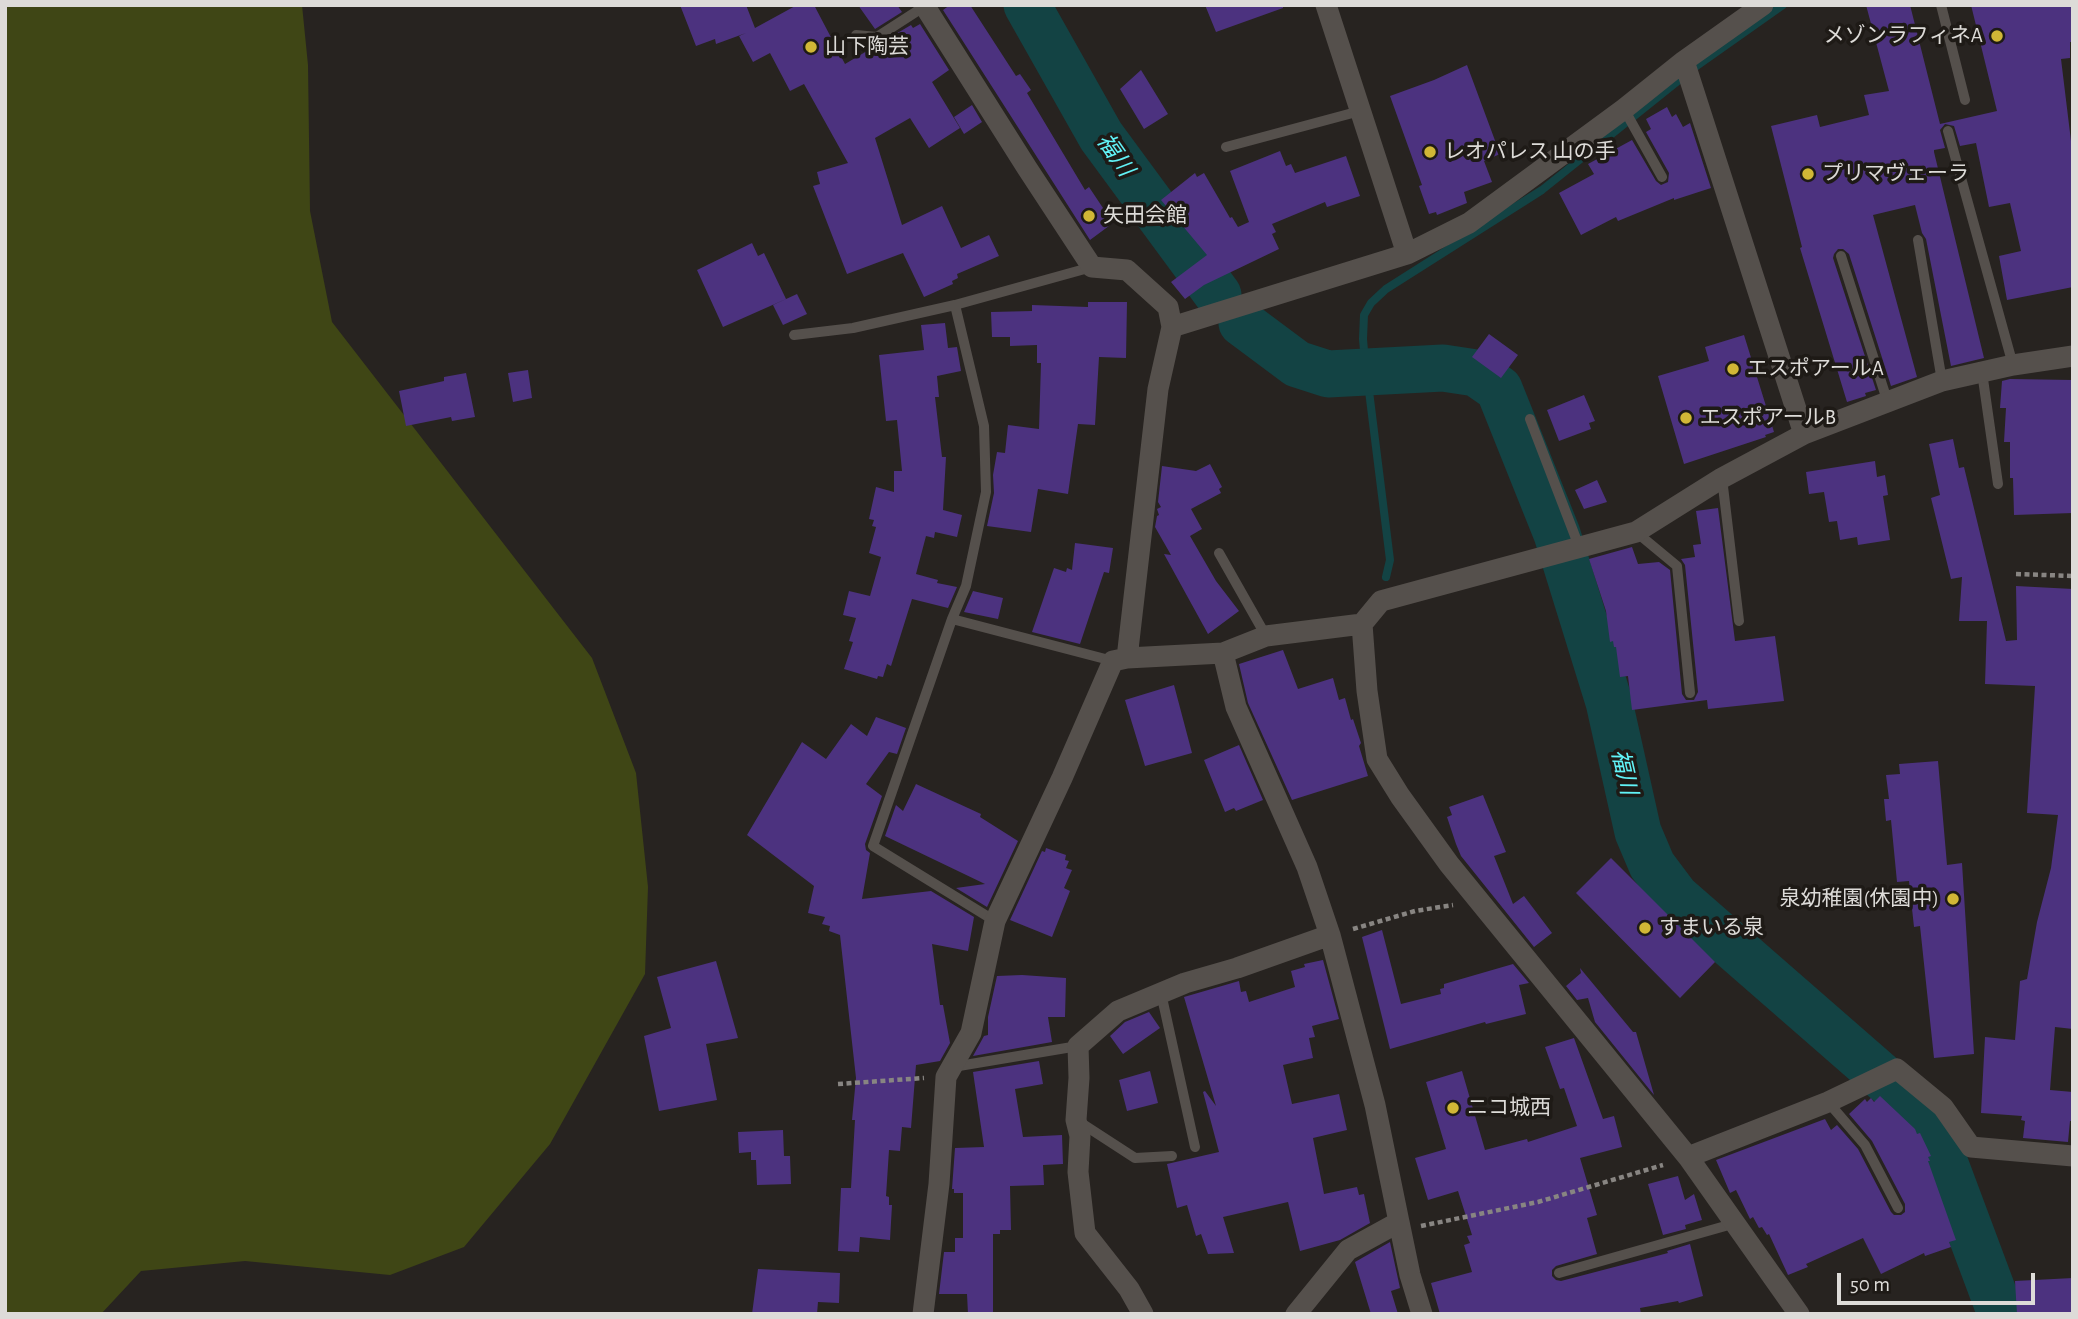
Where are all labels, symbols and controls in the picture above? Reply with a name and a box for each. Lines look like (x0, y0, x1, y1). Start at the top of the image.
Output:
place label: メゾンラフィネA (1824, 23, 1983, 49)
marker: メゾンラフィネA (1989, 28, 2005, 44)
place label: 山下陶芸 (825, 34, 909, 60)
marker: 山下陶芸 (803, 39, 819, 55)
water label: 福川 (1091, 128, 1139, 182)
place label: レオパレス 山の手 (1444, 139, 1615, 165)
marker: レオパレス 山の手 (1422, 144, 1438, 160)
place label: プリマヴェーラ (1822, 161, 1969, 187)
marker: プリマヴェーラ (1800, 166, 1816, 182)
place label: 矢田会館 (1103, 203, 1187, 229)
marker: 矢田会館 (1081, 208, 1097, 224)
place label: エスポアールA (1747, 356, 1884, 382)
marker: エスポアールA (1725, 361, 1741, 377)
place label: エスポアールB (1700, 405, 1836, 431)
marker: エスポアールB (1678, 410, 1694, 426)
water label: 福川 (1605, 746, 1643, 798)
place label: 泉幼稚園(休園中) (1780, 886, 1939, 912)
marker: 泉幼稚園(休園中) (1945, 891, 1961, 907)
place label: すまいる泉 (1659, 915, 1764, 941)
marker: すまいる泉 (1637, 920, 1653, 936)
place label: ニコ城西 (1467, 1095, 1551, 1121)
marker: ニコ城西 (1445, 1100, 1461, 1116)
scale bar (1840, 1260, 2038, 1304)
text: 50 m (1850, 1274, 1890, 1295)

